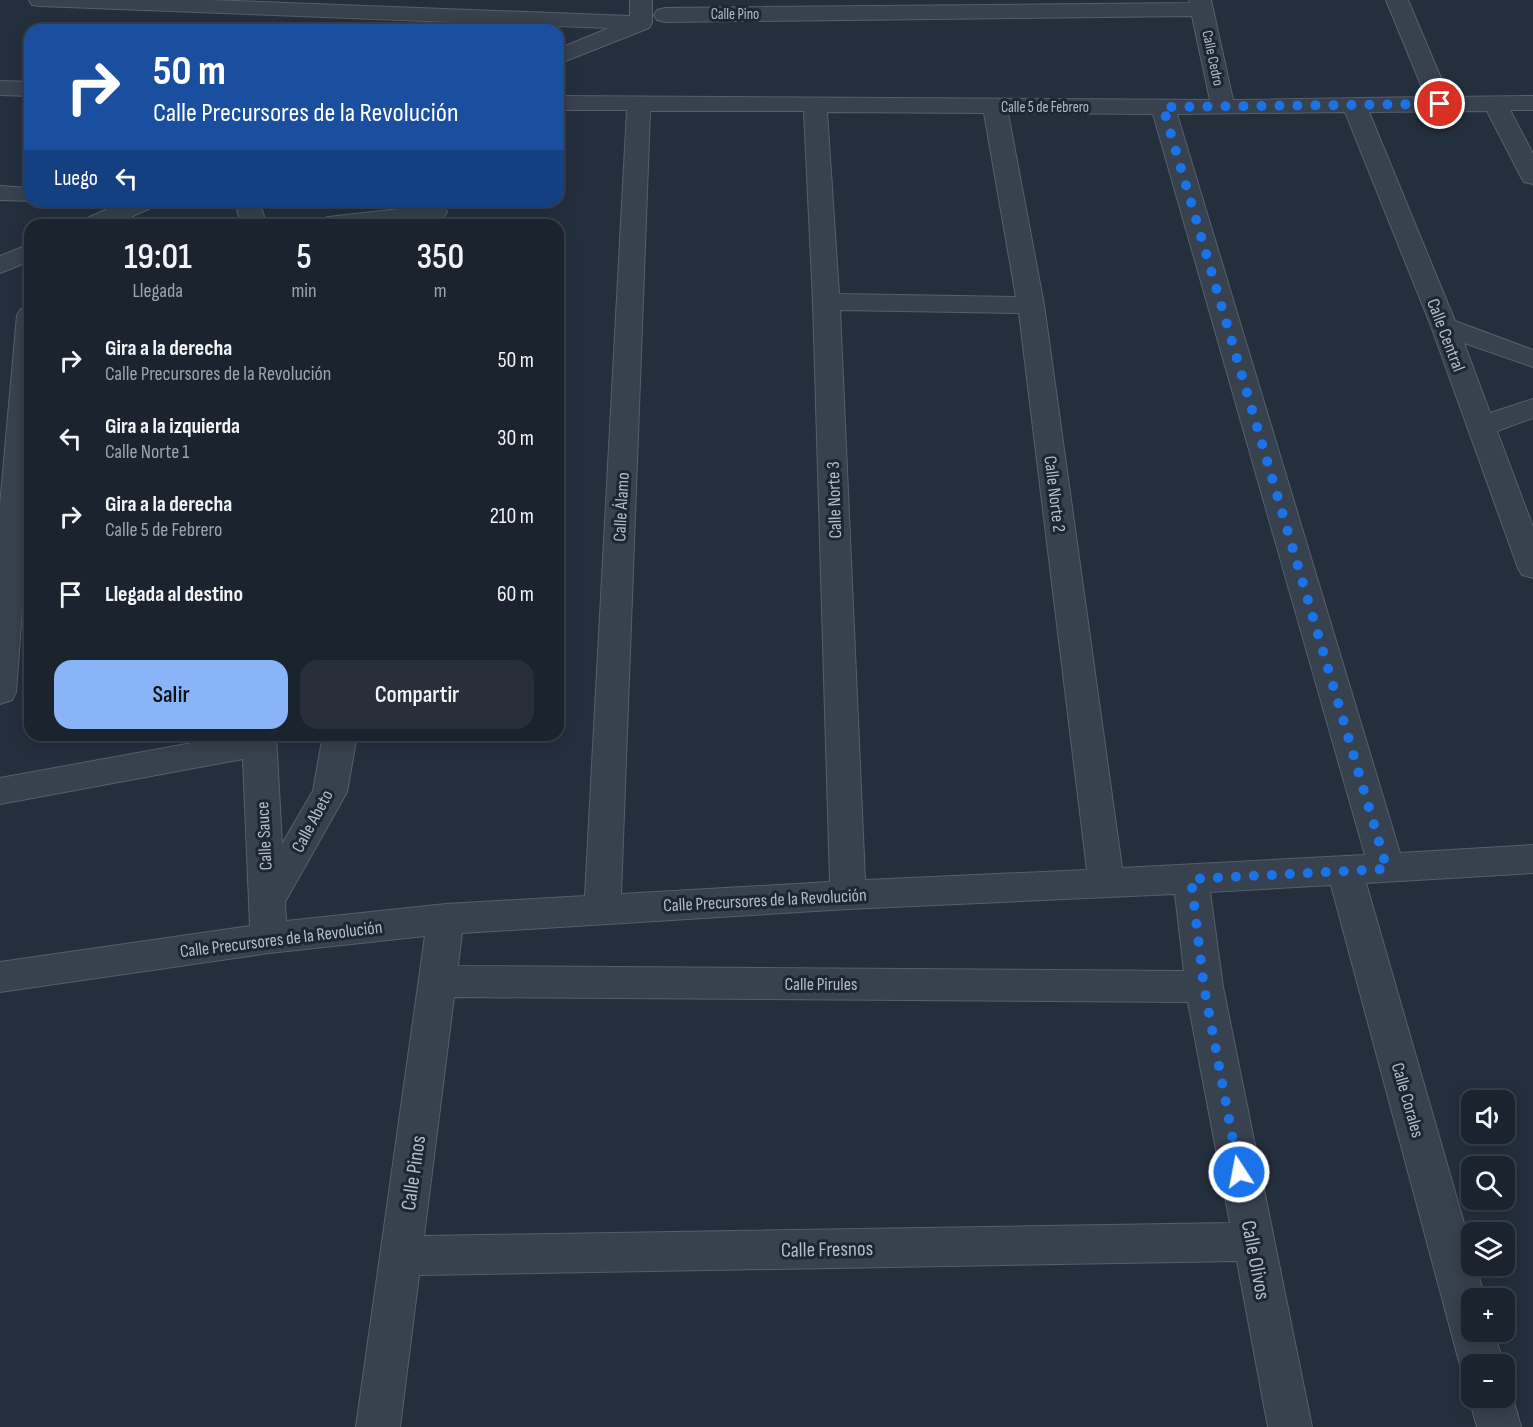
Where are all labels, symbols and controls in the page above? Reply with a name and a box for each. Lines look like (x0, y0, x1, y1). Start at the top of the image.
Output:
street label: Calle Pino (711, 5, 759, 24)
street label: Calle Cedro (1197, 28, 1228, 88)
text: 50 m (153, 46, 226, 97)
icon: right (54, 48, 132, 126)
pin (1414, 78, 1465, 129)
icon: arrive (1423, 87, 1456, 120)
text: Calle Precursores de la Revolución (153, 97, 459, 129)
street label: Calle 5 de Febrero (1001, 98, 1089, 117)
icon: left (110, 162, 143, 195)
text: Luego (54, 165, 98, 192)
text: 19:01 (124, 236, 192, 279)
text: 5 (296, 236, 312, 279)
text: 350 (416, 236, 464, 279)
text: Llegada (132, 279, 183, 303)
text: min (291, 279, 317, 303)
text: m (434, 279, 447, 303)
street label: Calle Central (1422, 296, 1469, 375)
text: Gira a la derecha (105, 335, 232, 362)
icon: right (54, 344, 87, 377)
text: 50 m (498, 347, 534, 374)
text: Calle Precursores de la Revolución (105, 362, 331, 386)
text: Gira a la izquierda (105, 413, 240, 440)
icon: left (54, 422, 87, 455)
text: 30 m (497, 425, 534, 452)
text: Calle Norte 1 (105, 440, 189, 464)
street label: Calle Norte 2 (1039, 455, 1070, 534)
street label: Calle Norte 3 (823, 461, 846, 539)
street label: Calle Álamo (609, 472, 634, 542)
text: Gira a la derecha (105, 491, 232, 518)
icon: right (54, 500, 87, 533)
text: 210 m (490, 503, 534, 530)
text: Calle 5 de Febrero (105, 518, 222, 542)
icon: arrive (54, 578, 87, 611)
text: Llegada al destino (105, 581, 243, 608)
text: 60 m (497, 581, 534, 608)
button: Salir (54, 660, 288, 729)
button: Compartir (300, 660, 534, 729)
street label: Calle Abeto (287, 786, 338, 856)
street label: Calle Sauce (252, 801, 277, 871)
street label: Calle Precursores de la Revolución (663, 885, 867, 916)
street label: Calle Precursores de la Revolución (179, 917, 383, 962)
street label: Calle Pirules (785, 974, 857, 995)
street label: Calle Corales (1387, 1060, 1428, 1140)
map controls (1461, 1090, 1515, 1408)
button: sound (1461, 1090, 1515, 1144)
street label: Calle Pinos (396, 1134, 431, 1212)
position arrow (1207, 1140, 1271, 1204)
button: search (1461, 1156, 1515, 1210)
street label: Calle Olivos (1236, 1218, 1275, 1302)
button: layers (1461, 1222, 1515, 1276)
street label: Calle Fresnos (781, 1236, 873, 1263)
button: + (1461, 1288, 1515, 1342)
button: − (1461, 1354, 1515, 1408)

